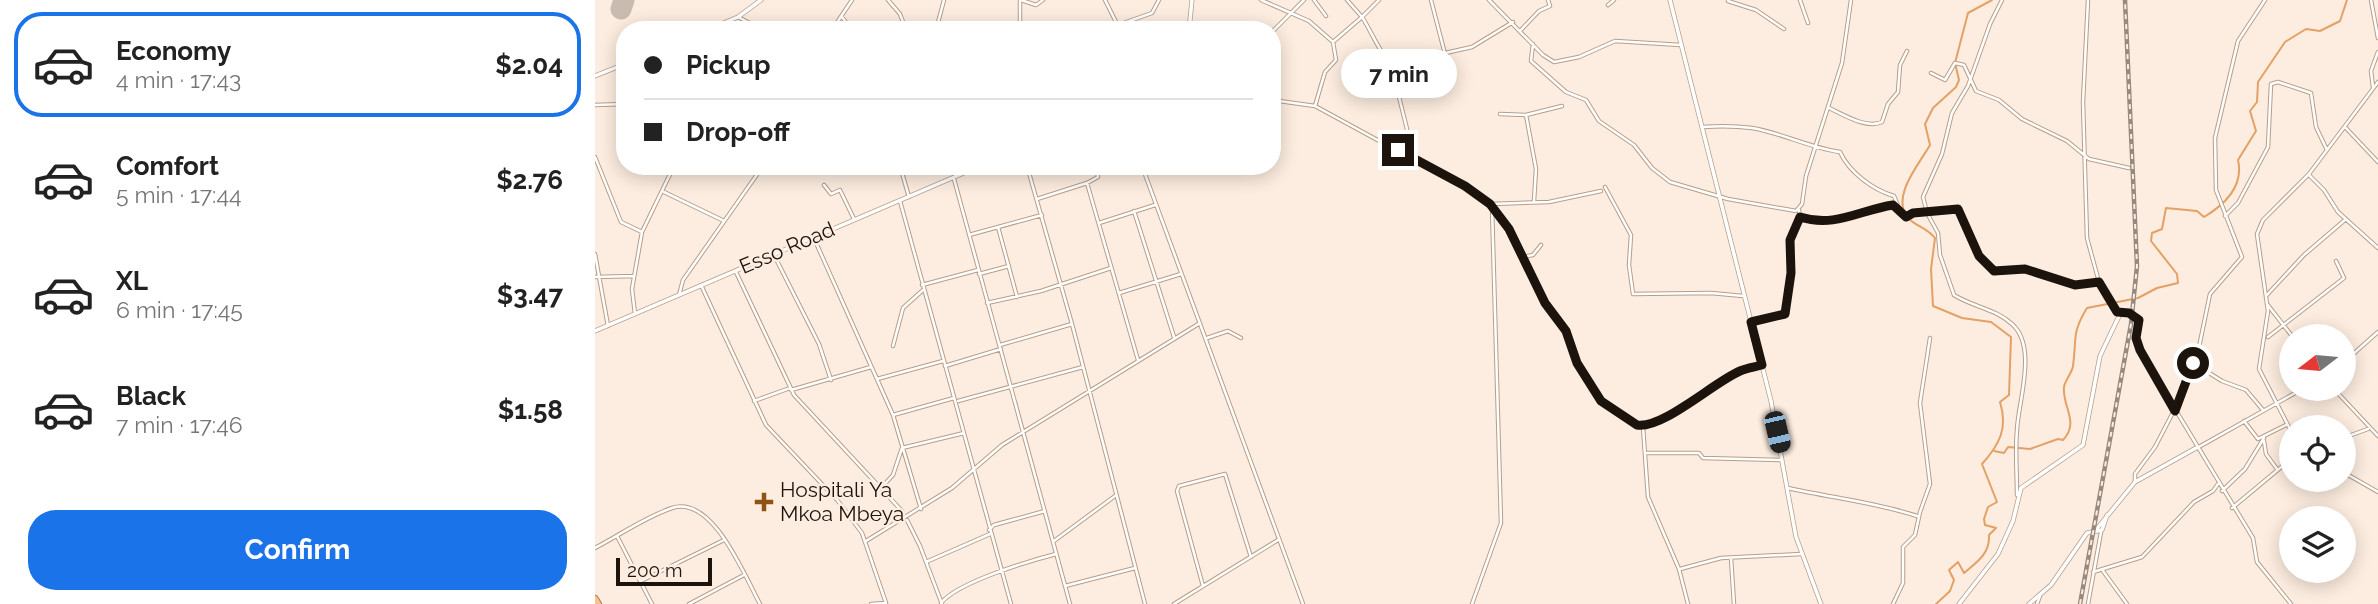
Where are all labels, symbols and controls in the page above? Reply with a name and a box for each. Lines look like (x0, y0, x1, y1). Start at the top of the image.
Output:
icon: car (32, 33, 95, 96)
text: Economy (116, 36, 231, 66)
callout: 7 min (1340, 48, 1456, 97)
text: $2.04 (495, 50, 563, 80)
text: Pickup (686, 50, 771, 80)
text: 7 min (1369, 60, 1429, 87)
text: 4 min · 17:43 (116, 66, 241, 93)
text: Drop-off (686, 117, 790, 147)
route end (1382, 134, 1414, 166)
icon: car (32, 148, 95, 211)
text: Comfort (116, 151, 219, 181)
text: $2.76 (496, 165, 563, 195)
text: 5 min · 17:44 (116, 181, 242, 208)
street label: Esso Road (735, 216, 838, 279)
icon: car (32, 263, 95, 326)
text: XL (116, 266, 148, 296)
text: $3.47 (497, 280, 563, 310)
text: 6 min · 17:45 (116, 296, 243, 323)
north arrow (2279, 324, 2355, 401)
map controls (2279, 324, 2356, 583)
route start (2177, 347, 2209, 379)
icon: car (32, 378, 95, 441)
text: Black (116, 381, 186, 411)
text: $1.58 (498, 395, 563, 425)
car (1763, 409, 1792, 455)
text: 7 min · 17:46 (116, 411, 243, 438)
button: locate (2279, 415, 2356, 492)
place label: Hospitali Ya Mkoa Mbeya (780, 477, 904, 526)
marker: Hospitali Ya Mkoa Mbeya (754, 492, 774, 512)
button: layers (2279, 506, 2356, 583)
button: Confirm (28, 510, 567, 590)
scale bar (616, 555, 712, 587)
text: 200 m (627, 559, 682, 581)

